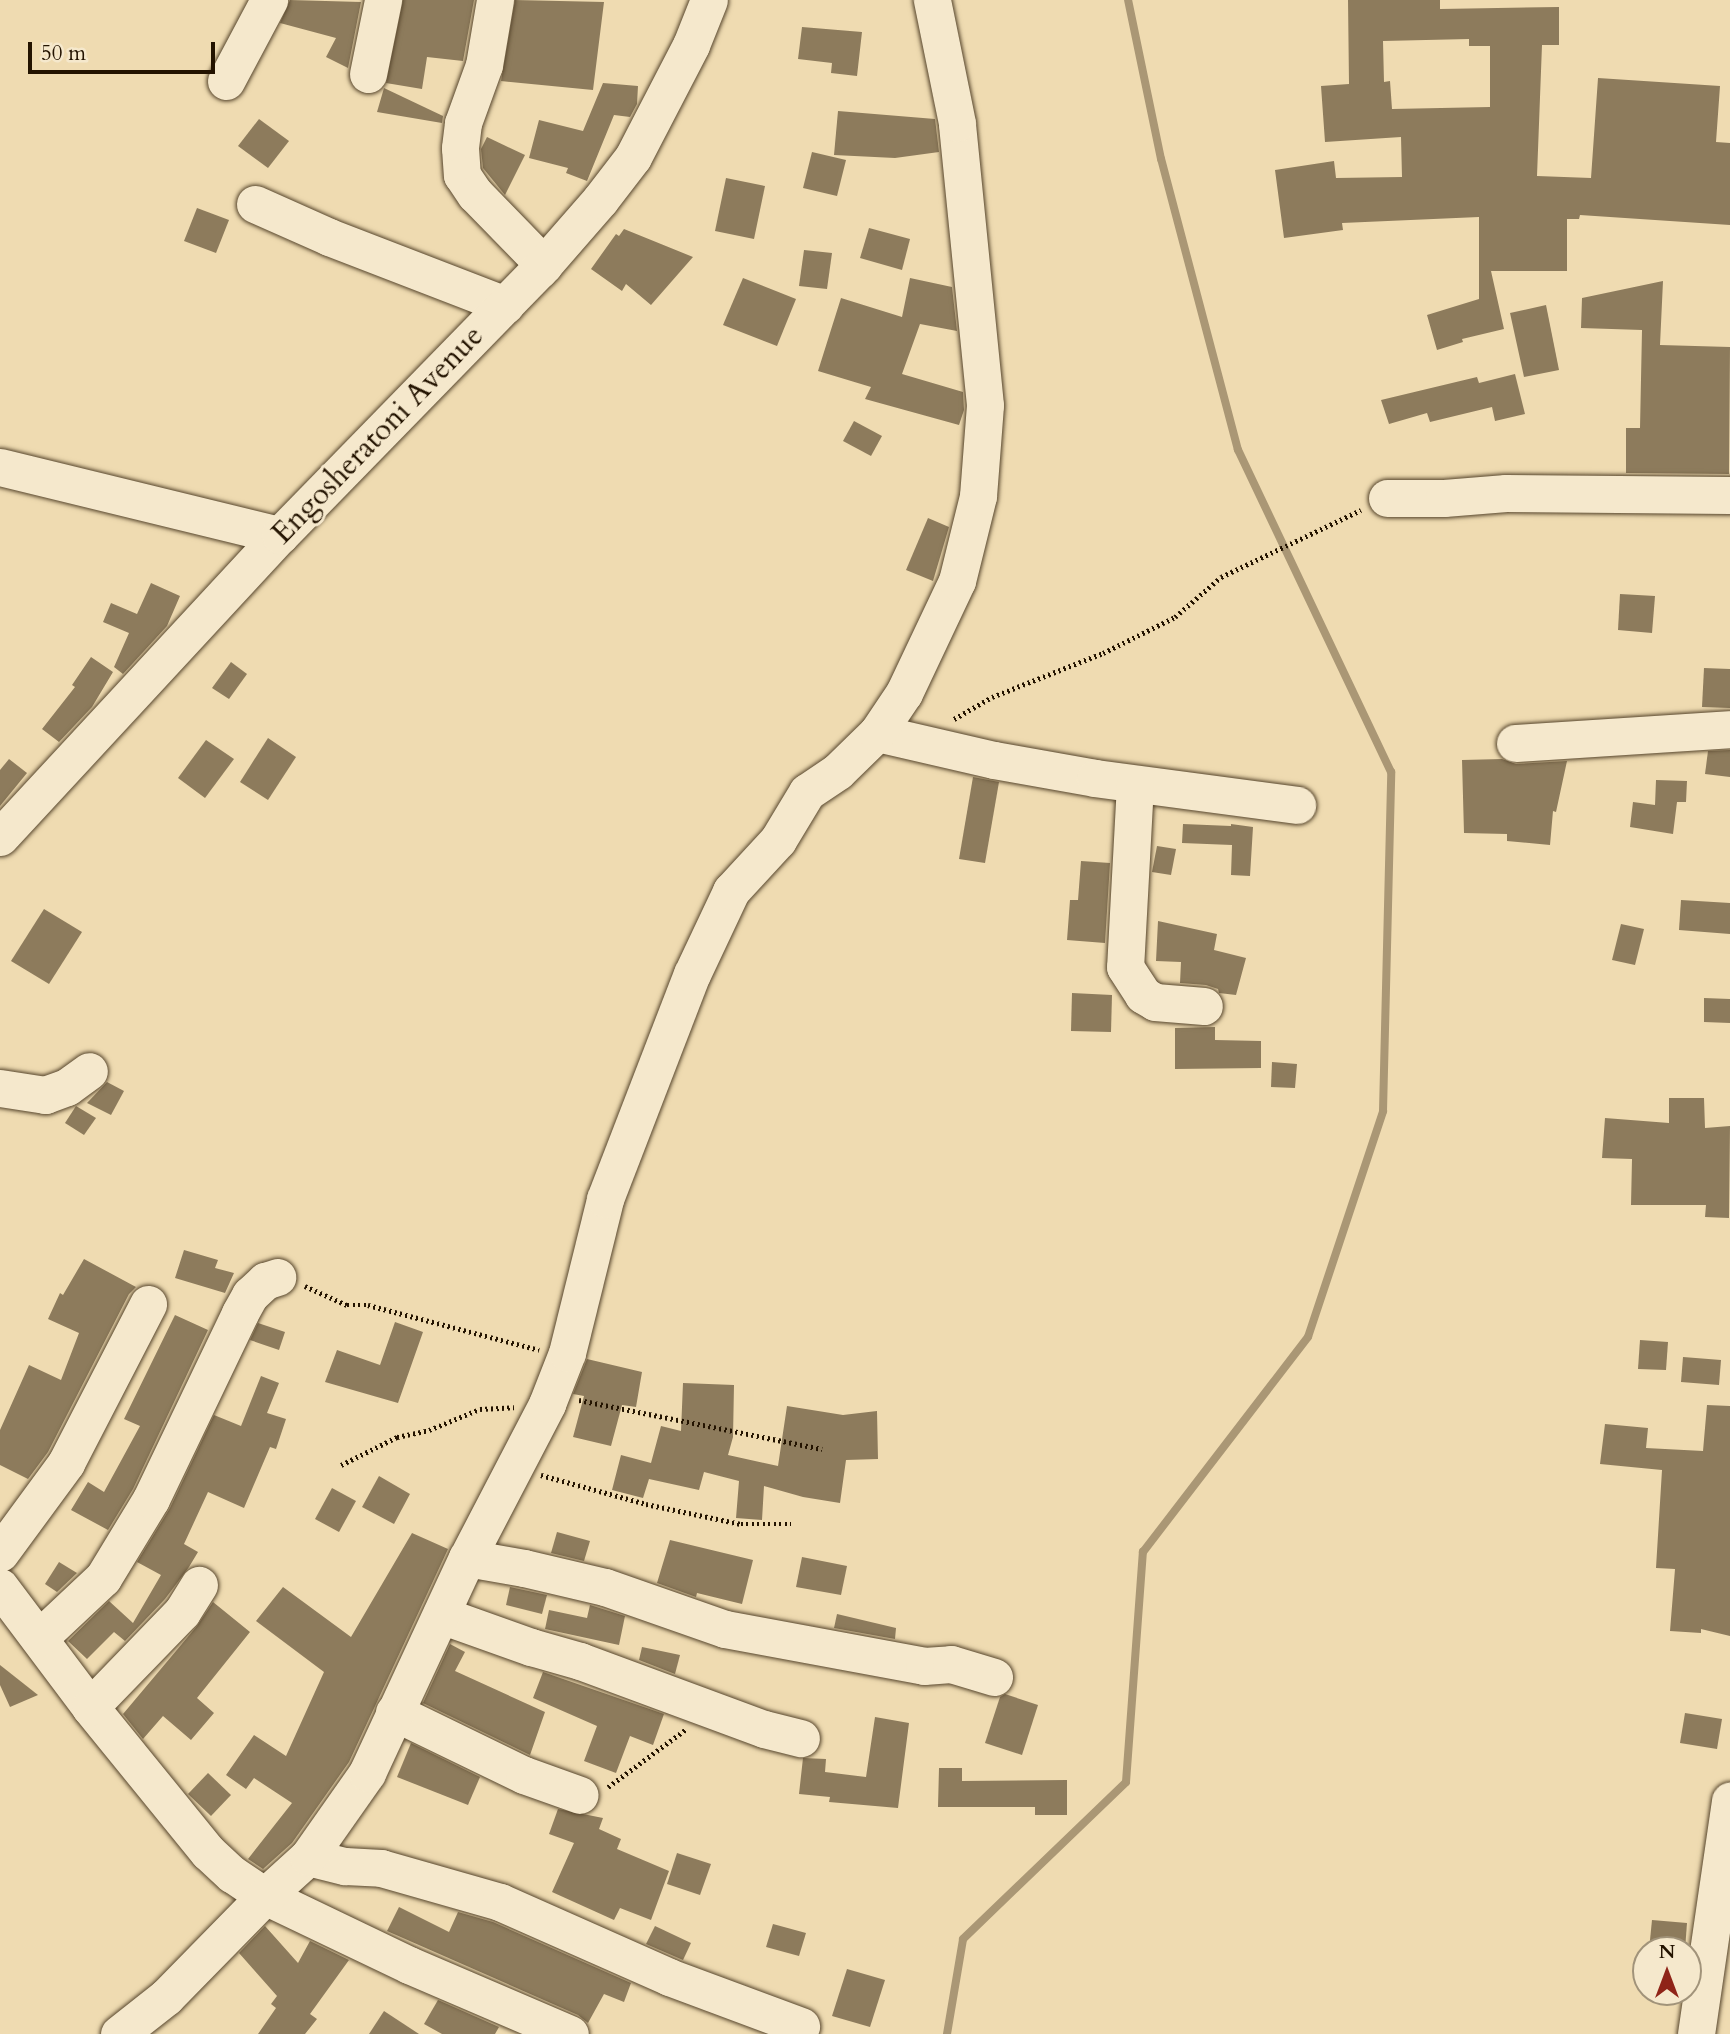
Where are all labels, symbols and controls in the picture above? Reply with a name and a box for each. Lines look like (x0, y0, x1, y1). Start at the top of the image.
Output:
scale bar (32, 28, 219, 72)
text: 50 m (41, 39, 86, 68)
street label: Engosheratoni Avenue (265, 318, 491, 552)
north arrow (1632, 1936, 1702, 2006)
text: N (1659, 1939, 1675, 1965)

